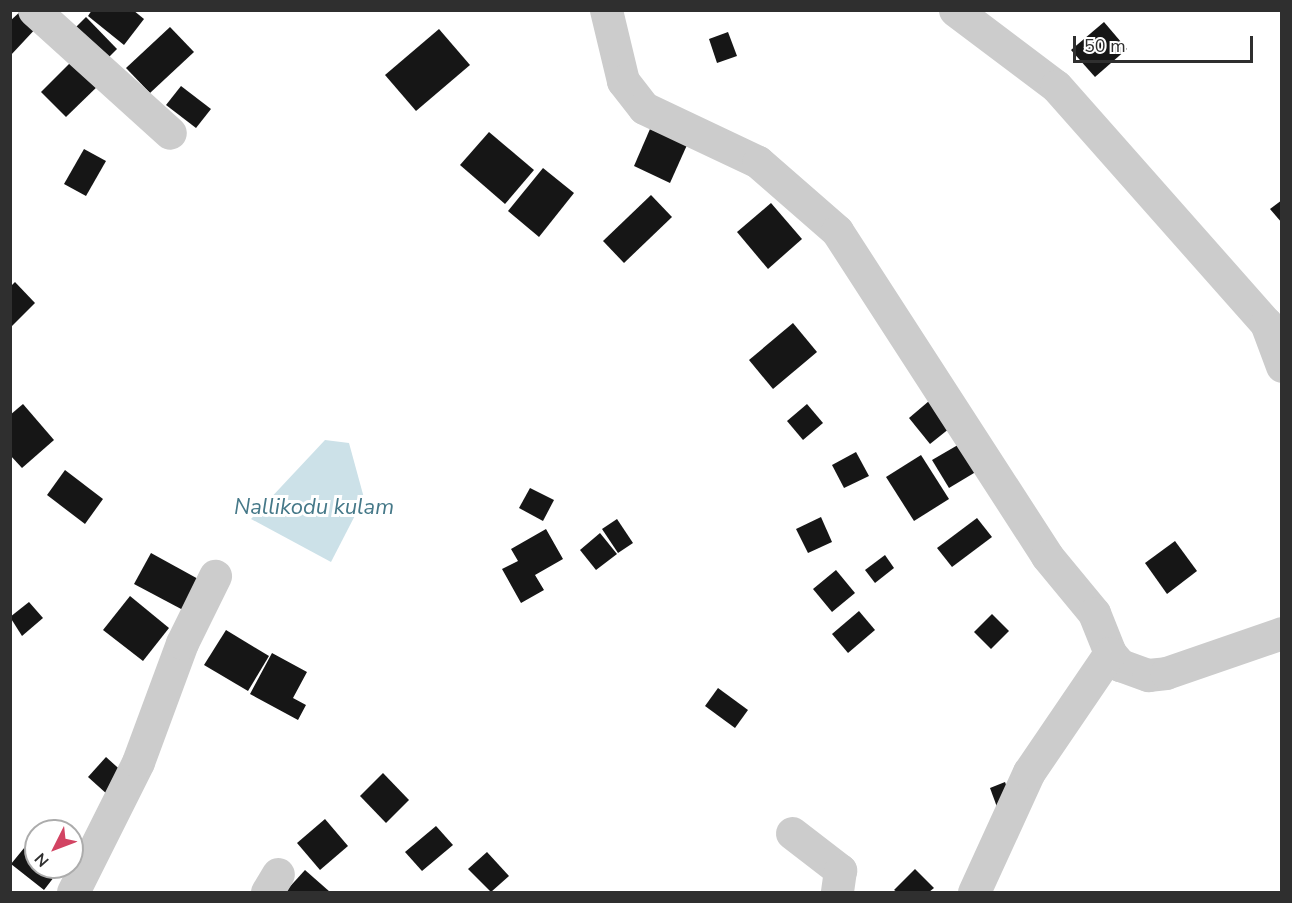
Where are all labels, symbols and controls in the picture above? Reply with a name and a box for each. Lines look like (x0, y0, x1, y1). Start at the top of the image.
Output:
scale bar (1076, 24, 1256, 62)
text: 50 m (1084, 34, 1126, 58)
water label: Nallikodu kulam (234, 495, 394, 521)
north arrow (24, 819, 84, 879)
text: N (30, 848, 54, 872)

